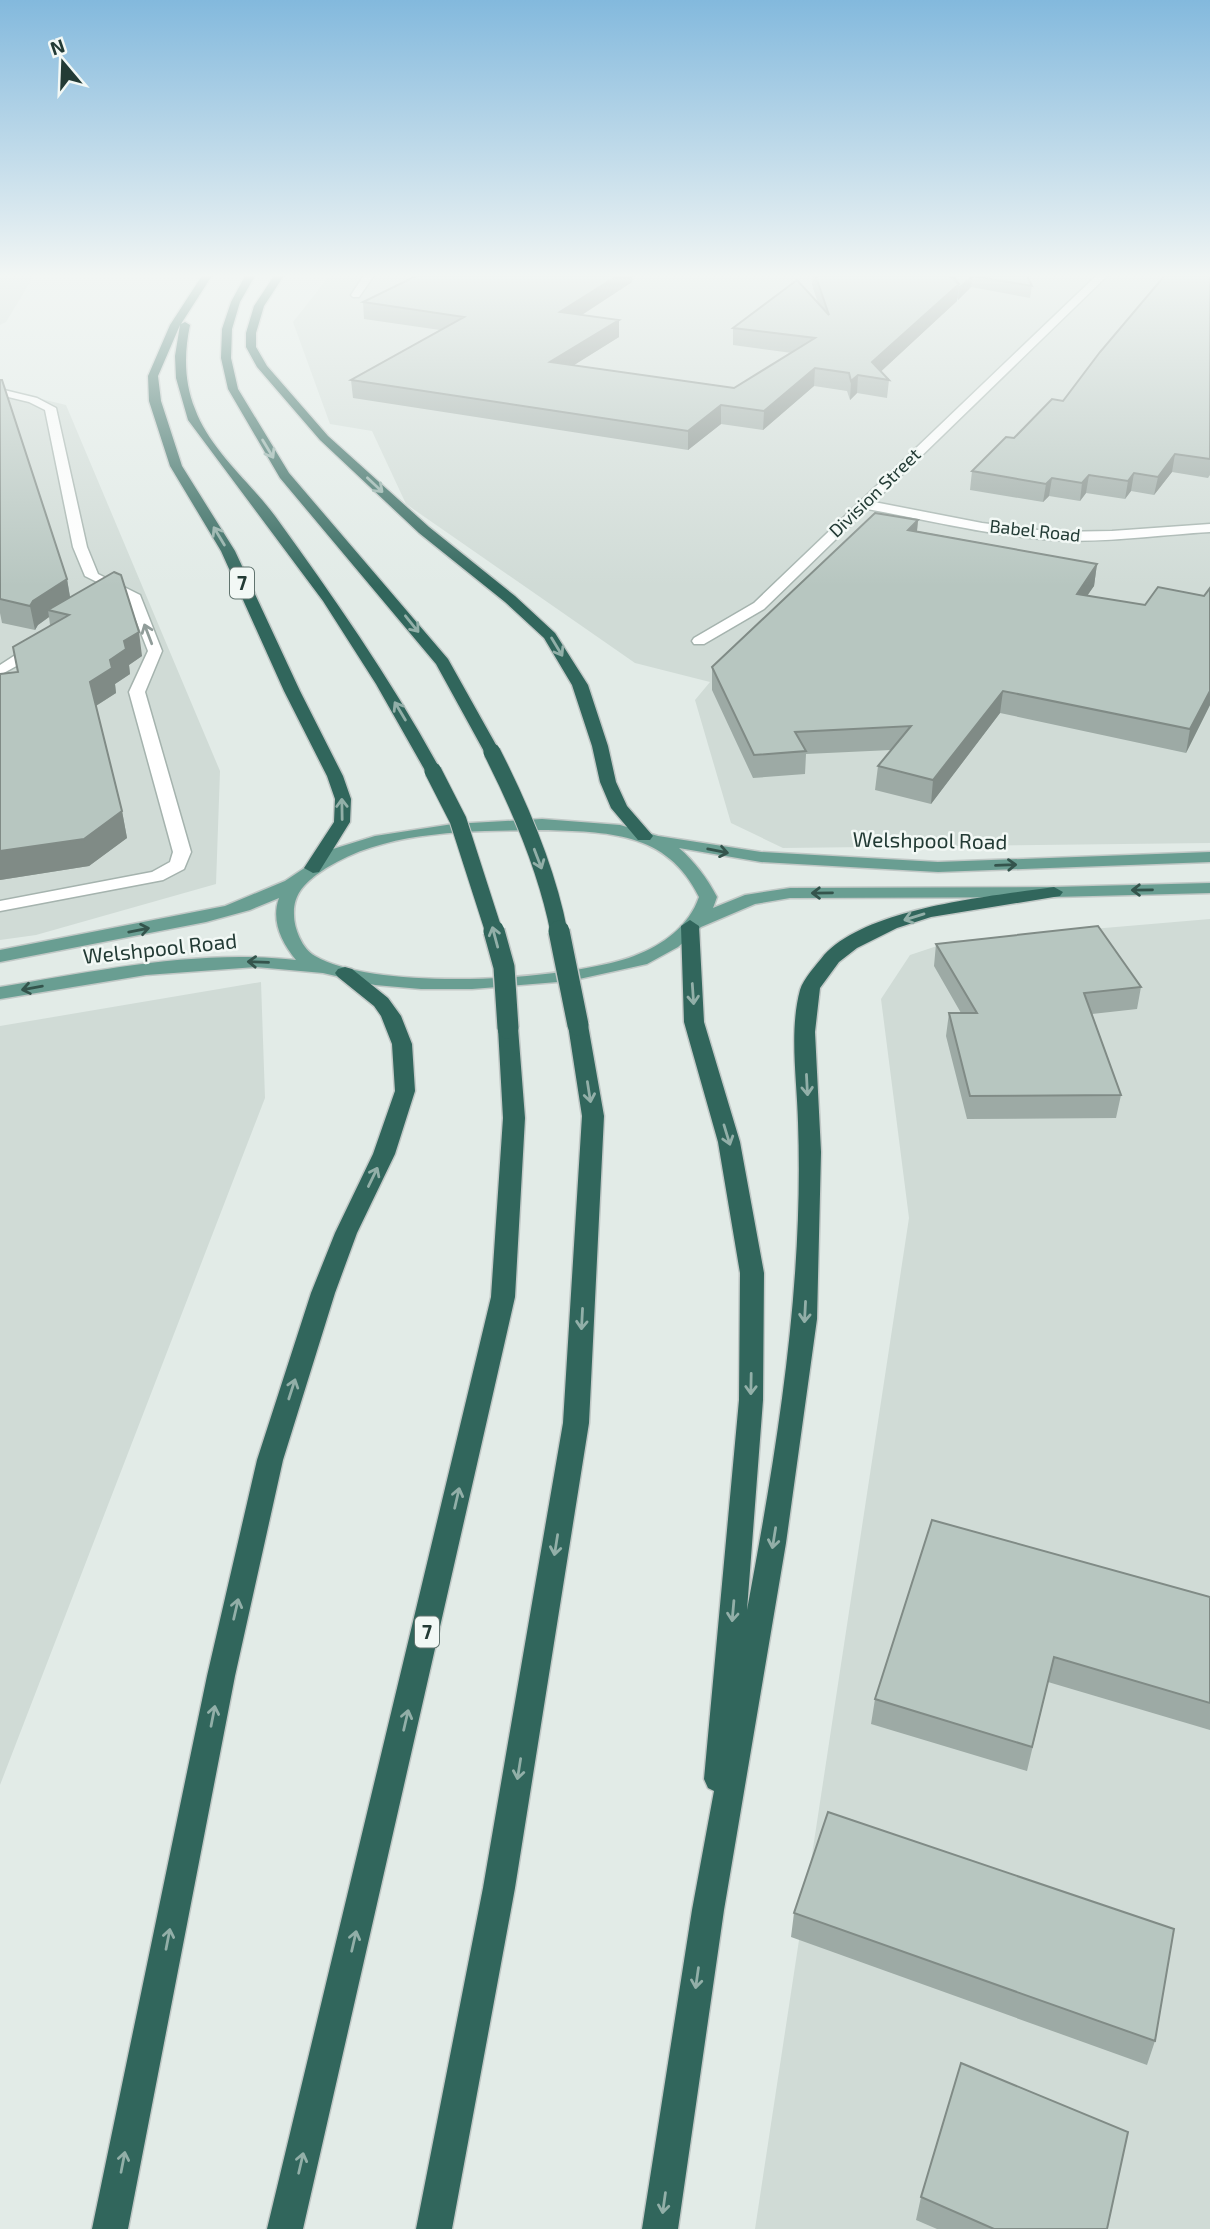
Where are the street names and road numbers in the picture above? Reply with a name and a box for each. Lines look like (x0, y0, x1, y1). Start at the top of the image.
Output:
street label: Division Street (824, 443, 925, 541)
street label: Babel Road (989, 514, 1082, 546)
road number: 7 (230, 568, 254, 598)
street label: Welshpool Road (852, 826, 1008, 853)
street label: Welshpool Road (82, 927, 238, 968)
road number: 7 (415, 1616, 439, 1648)

